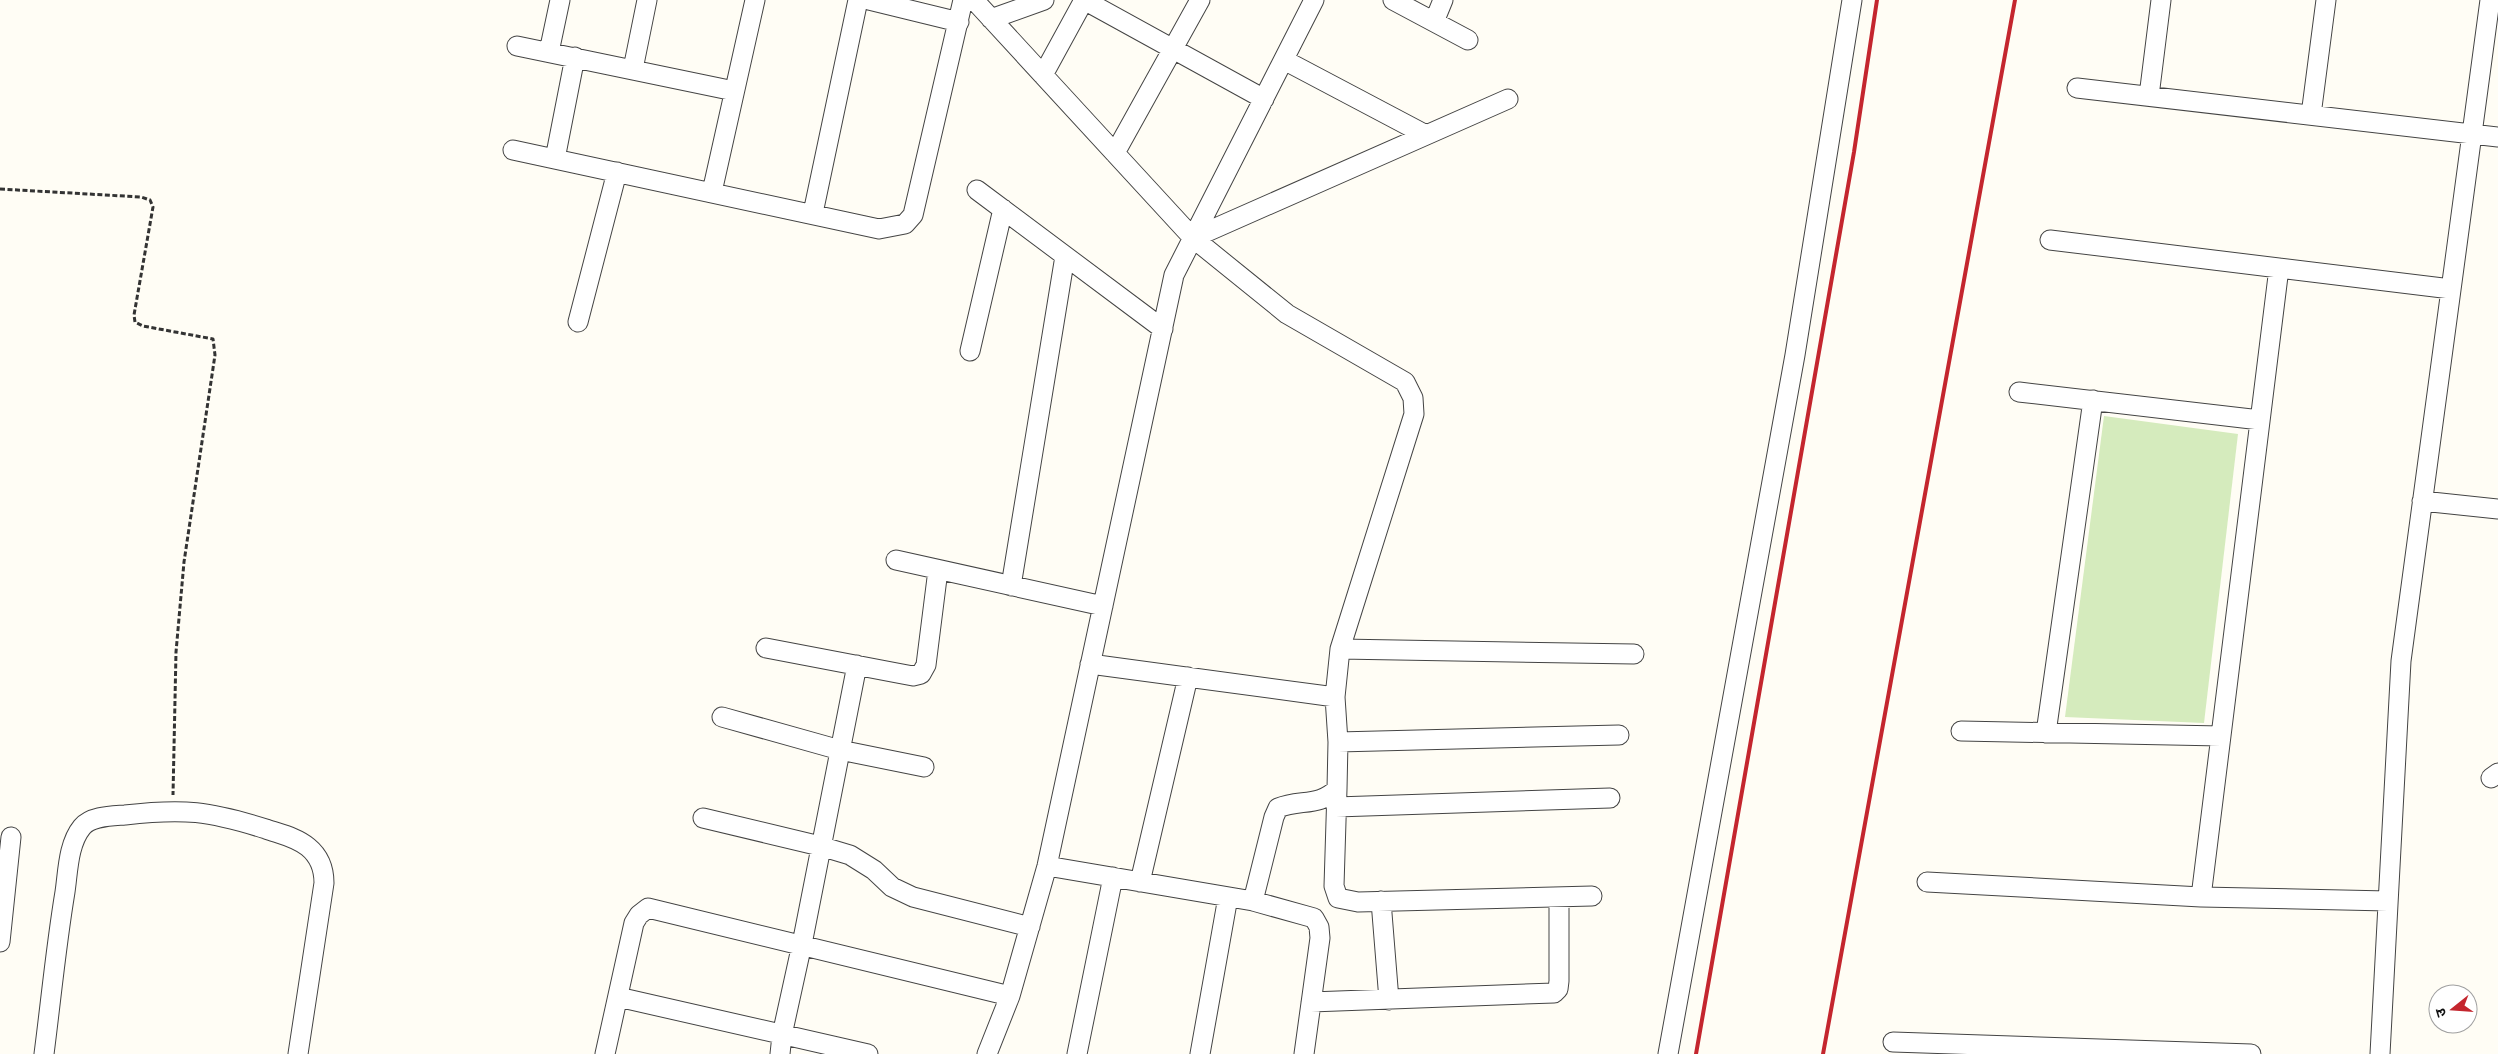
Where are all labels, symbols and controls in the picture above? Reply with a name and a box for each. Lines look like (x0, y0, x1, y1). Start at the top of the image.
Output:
north arrow (2428, 984, 2478, 1034)
text: उ (2430, 1005, 2451, 1020)

